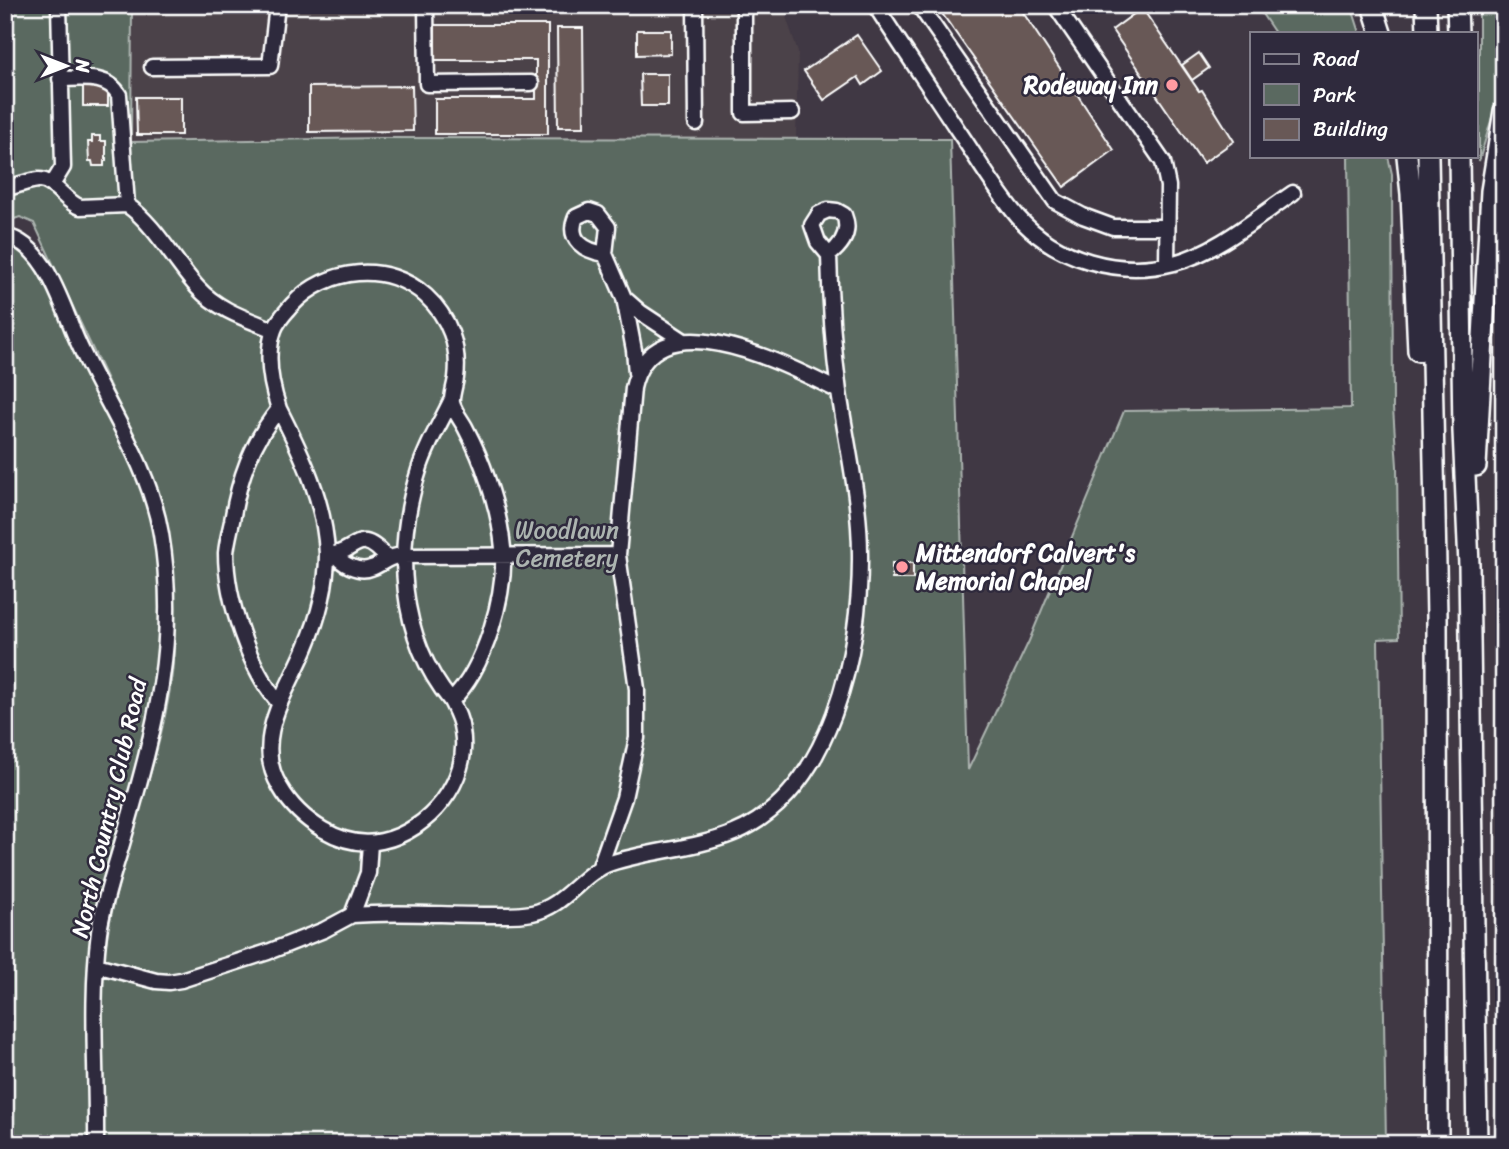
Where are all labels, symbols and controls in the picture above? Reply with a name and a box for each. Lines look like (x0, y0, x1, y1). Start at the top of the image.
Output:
north arrow (32, 32, 102, 102)
legend (1250, 32, 1478, 158)
text: Road (1313, 40, 1360, 78)
text: N (66, 58, 99, 73)
place label: Rodeway Inn (1023, 64, 1158, 106)
text: Park (1313, 76, 1356, 114)
marker: Rodeway Inn (1164, 77, 1180, 93)
text: Building (1313, 110, 1389, 148)
park label: Woodlawn Cemetery (515, 509, 619, 579)
place label: Mittendorf Calvert's Memorial Chapel (915, 532, 1136, 602)
marker: Mittendorf Calvert's Memorial Chapel (894, 559, 910, 575)
street label: North Country Club Road (59, 672, 160, 942)

